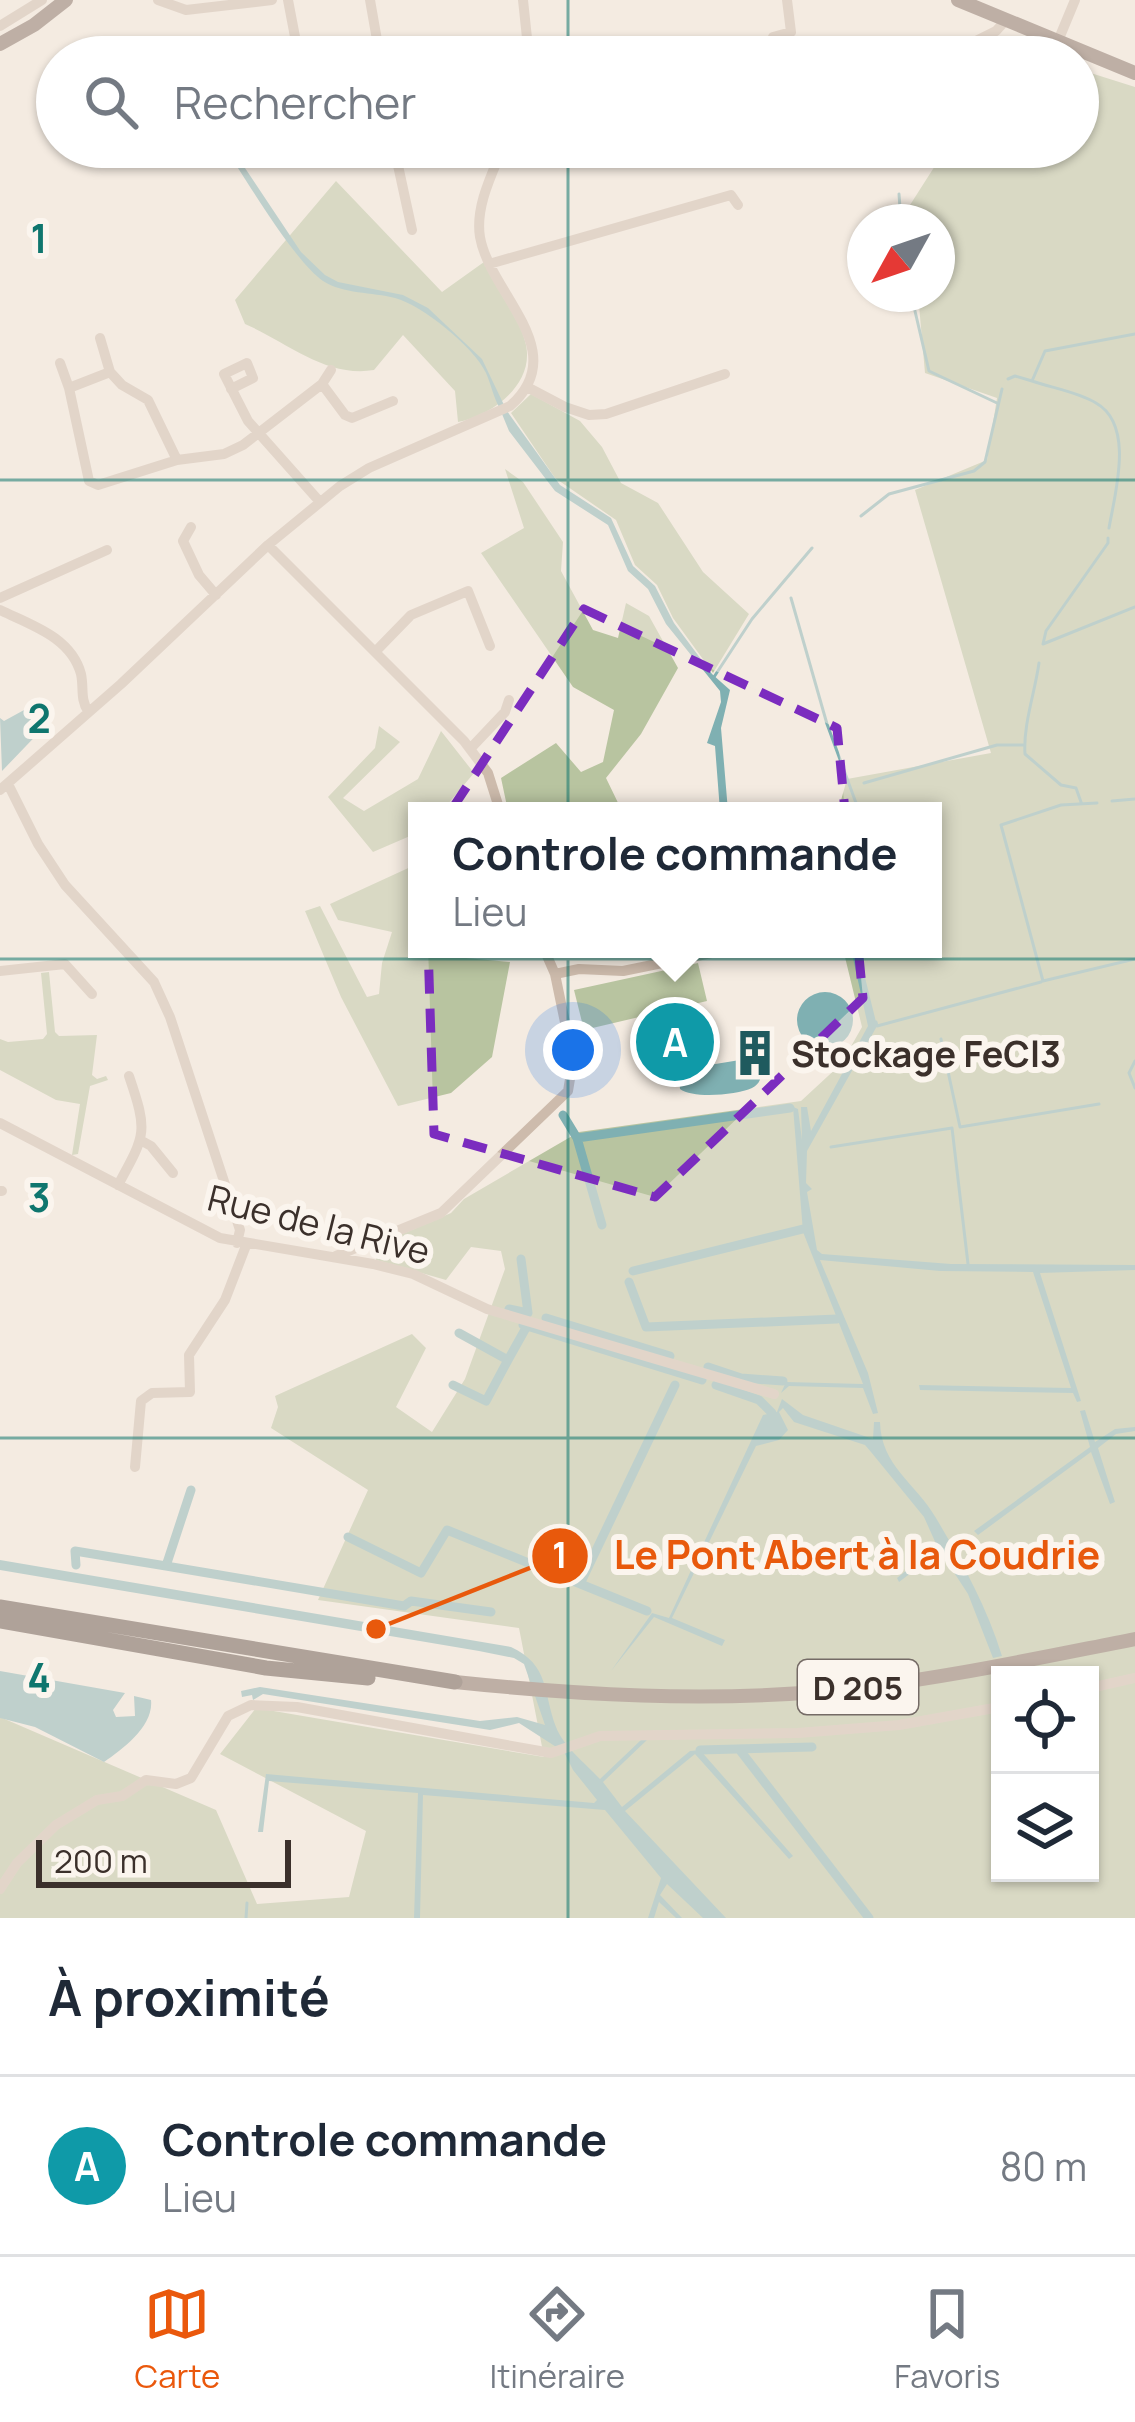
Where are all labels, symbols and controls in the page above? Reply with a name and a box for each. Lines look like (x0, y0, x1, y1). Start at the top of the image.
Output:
search box (36, 36, 1099, 168)
icon: search (78, 69, 144, 135)
text: Rechercher (174, 71, 417, 133)
north arrow (847, 204, 955, 312)
text: 1 (30, 211, 48, 265)
text: 2 (27, 691, 51, 745)
popup (408, 802, 942, 958)
text: Controle commande (452, 822, 898, 884)
text: Lieu (452, 884, 527, 938)
pin: A (636, 997, 714, 1087)
your location (543, 1020, 603, 1080)
building icon: Stockage FeCl3 (730, 1028, 780, 1078)
place label: Stockage FeCl3 (791, 1029, 1061, 1078)
text: 3 (28, 1170, 50, 1224)
street label: Rue de la Rive (203, 1173, 435, 1275)
callout: Le Pont Abert à la Coudrie (530, 1518, 1124, 1593)
text: Le Pont Abert à la Coudrie (614, 1527, 1100, 1581)
text: 1 (552, 1530, 568, 1579)
text: 4 (27, 1650, 51, 1704)
road number: D 205 (798, 1660, 918, 1714)
map controls (991, 1666, 1099, 1882)
button: locate (991, 1666, 1099, 1774)
button: layers (991, 1774, 1099, 1882)
scale bar (36, 1834, 291, 1887)
text: 200 m (54, 1838, 148, 1883)
text: À proximité (48, 1962, 330, 2031)
text: Controle commande (162, 2108, 607, 2170)
text: A (74, 2139, 100, 2193)
text: 80 m (1000, 2139, 1087, 2193)
text: Lieu (162, 2170, 237, 2224)
tab: Carte (135, 2281, 220, 2398)
tab: Itinéraire (489, 2281, 625, 2398)
tab: Favoris (894, 2281, 1000, 2398)

